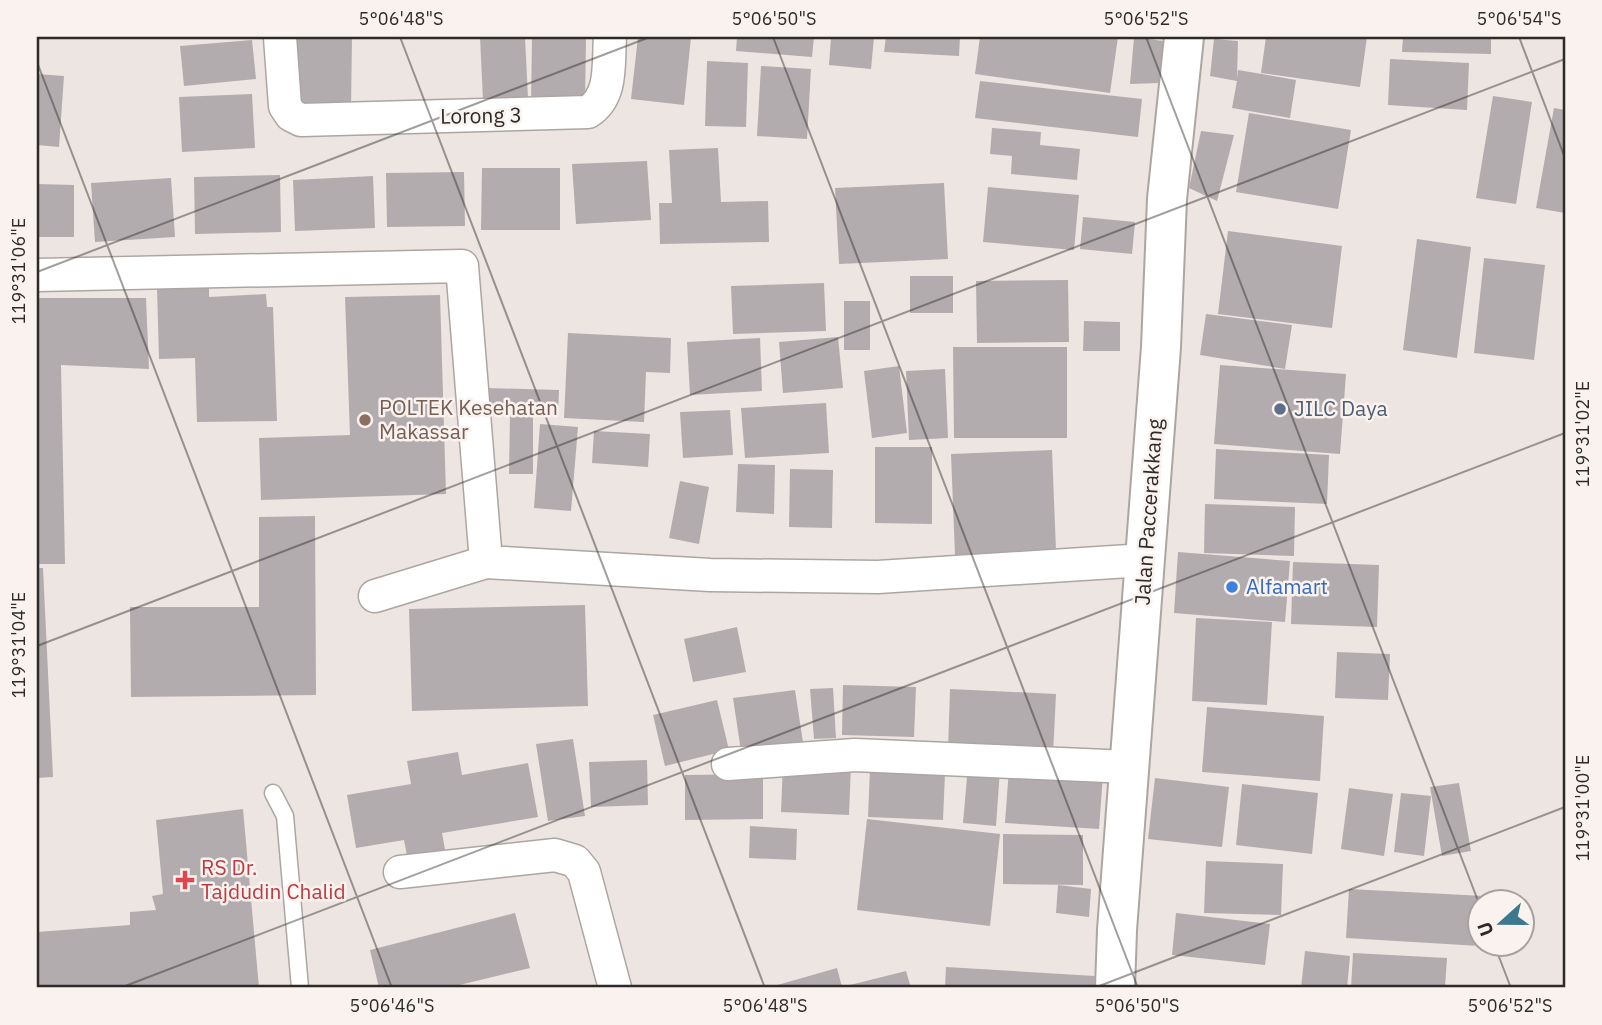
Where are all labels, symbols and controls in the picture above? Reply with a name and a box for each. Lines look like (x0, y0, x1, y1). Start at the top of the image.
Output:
text: 5°06'48"S (359, 7, 443, 30)
text: 5°06'50"S (732, 7, 816, 30)
text: 5°06'52"S (1104, 7, 1188, 30)
text: 5°06'54"S (1477, 7, 1561, 30)
street label: Lorong 3 (440, 100, 522, 130)
text: 119°31'06"E (7, 218, 30, 324)
text: 119°31'02"E (1571, 381, 1594, 487)
place label: POLTEK Kesehatan Makassar (379, 393, 558, 445)
place label: JILC Daya (1294, 394, 1388, 422)
marker: JILC Daya (1272, 401, 1288, 417)
marker: POLTEK Kesehatan Makassar (357, 412, 373, 428)
street label: Jalan Paccerakkang (1128, 418, 1168, 606)
place label: Alfamart (1246, 572, 1328, 600)
marker: Alfamart (1224, 579, 1240, 595)
text: 119°31'04"E (7, 592, 30, 698)
text: 119°31'00"E (1571, 755, 1594, 861)
place label: RS Dr. Tajdudin Chalid (201, 853, 346, 905)
marker: RS Dr. Tajdudin Chalid (175, 870, 195, 890)
north arrow (1466, 888, 1536, 958)
text: U (1472, 919, 1499, 940)
text: 5°06'46"S (350, 994, 434, 1017)
text: 5°06'48"S (723, 994, 807, 1017)
text: 5°06'50"S (1095, 994, 1179, 1017)
text: 5°06'52"S (1468, 994, 1552, 1017)

